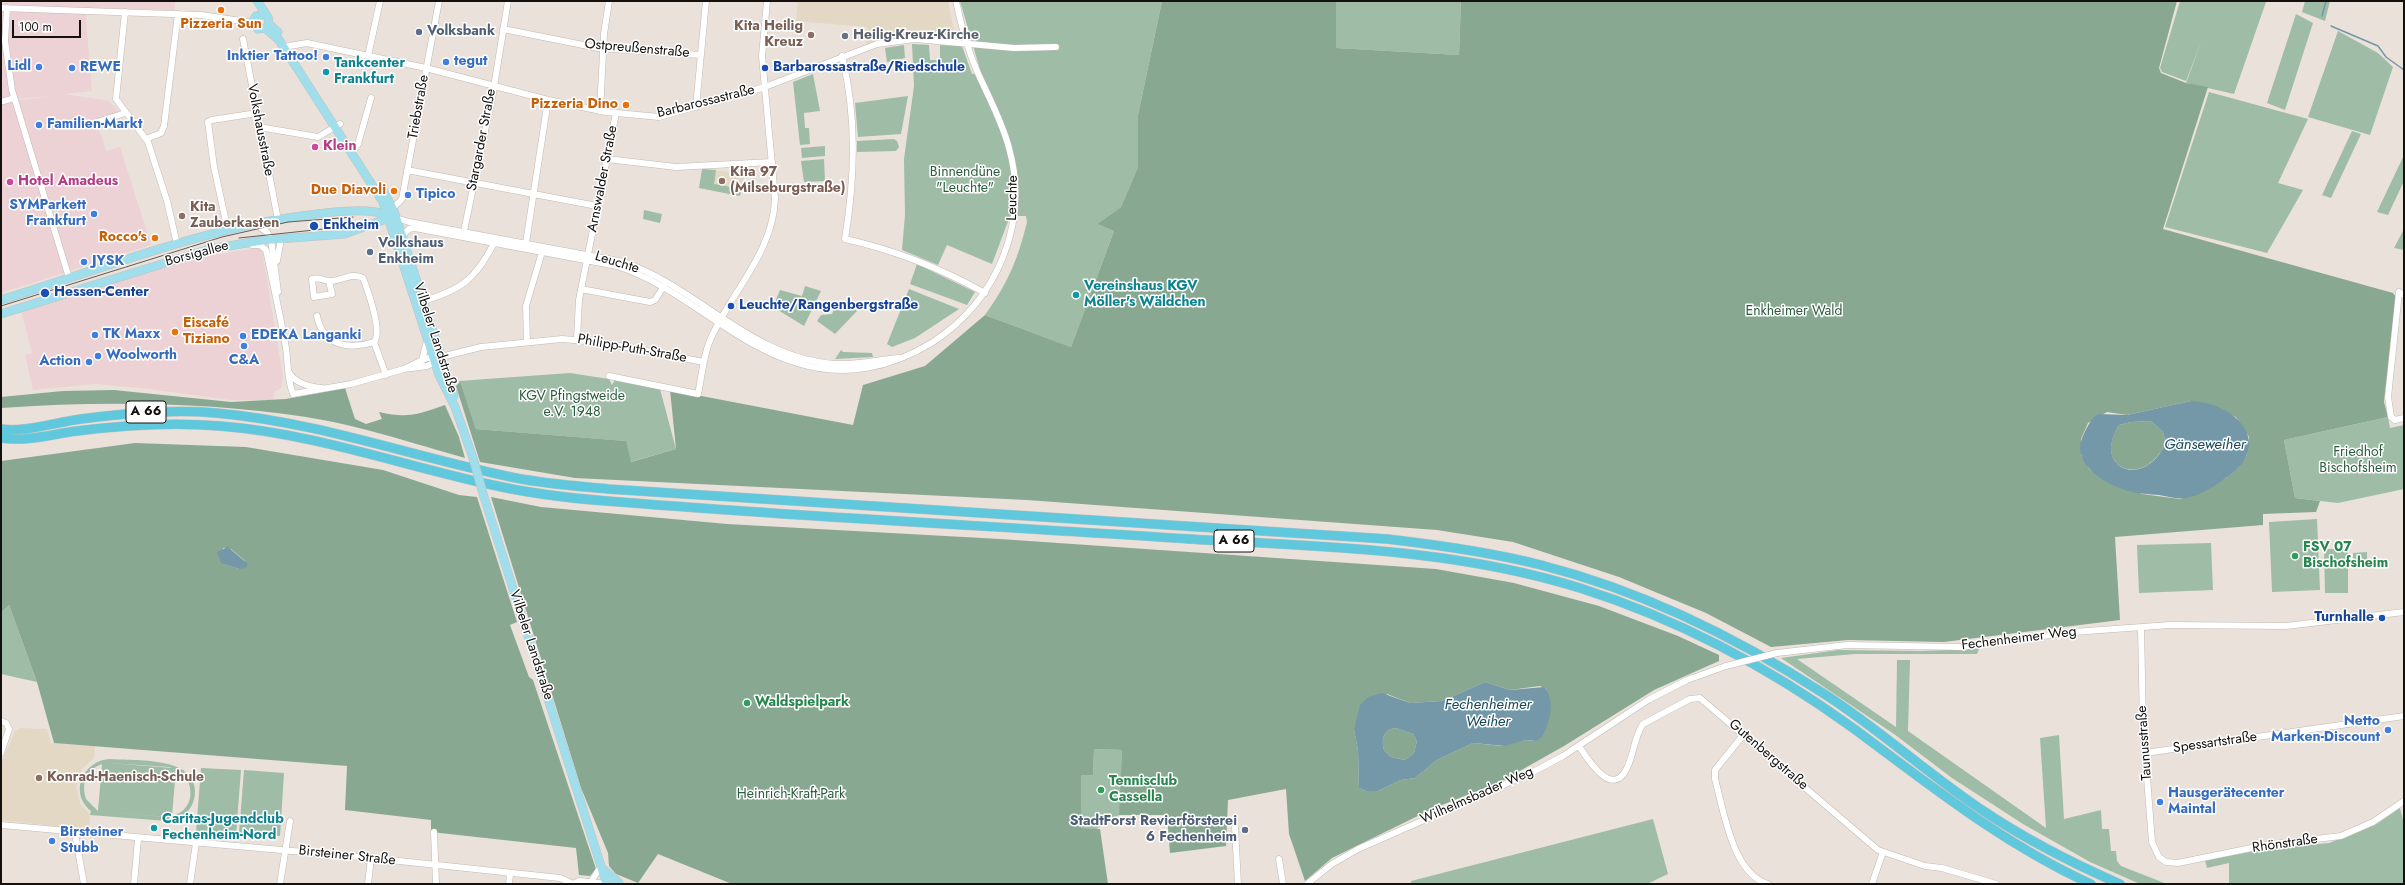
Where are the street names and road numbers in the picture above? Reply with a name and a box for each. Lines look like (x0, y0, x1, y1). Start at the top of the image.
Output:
street label: Ostpreußenstraße (584, 36, 690, 62)
street label: Triebstraße (405, 74, 433, 140)
street label: Volkshausstraße (243, 82, 277, 178)
street label: Barbarossastraße (655, 82, 757, 122)
street label: Stargarder Straße (464, 87, 500, 193)
street label: Arnswalder Straße (584, 124, 622, 234)
street label: Leuchte (1004, 175, 1022, 221)
street label: Borsigallee (163, 237, 231, 271)
street label: Leuchte (593, 248, 641, 278)
street label: Vilbeler Landstraße (409, 281, 461, 395)
street label: Philipp-Puth-Straße (576, 331, 688, 367)
road number: A 66 (126, 401, 166, 423)
road number: A 66 (1214, 530, 1254, 552)
street label: Vilbeler Landstraße (505, 588, 557, 702)
street label: Fechenheimer Weg (1961, 624, 2077, 654)
street label: Taunusstraße (2134, 705, 2156, 781)
street label: Gutenbergstraße (1725, 716, 1811, 794)
street label: Spessartstraße (2172, 729, 2258, 757)
street label: Wilhelmsbader Weg (1418, 764, 1536, 828)
street label: Rhönstraße (2251, 831, 2319, 857)
street label: Birsteiner Straße (298, 843, 396, 869)

